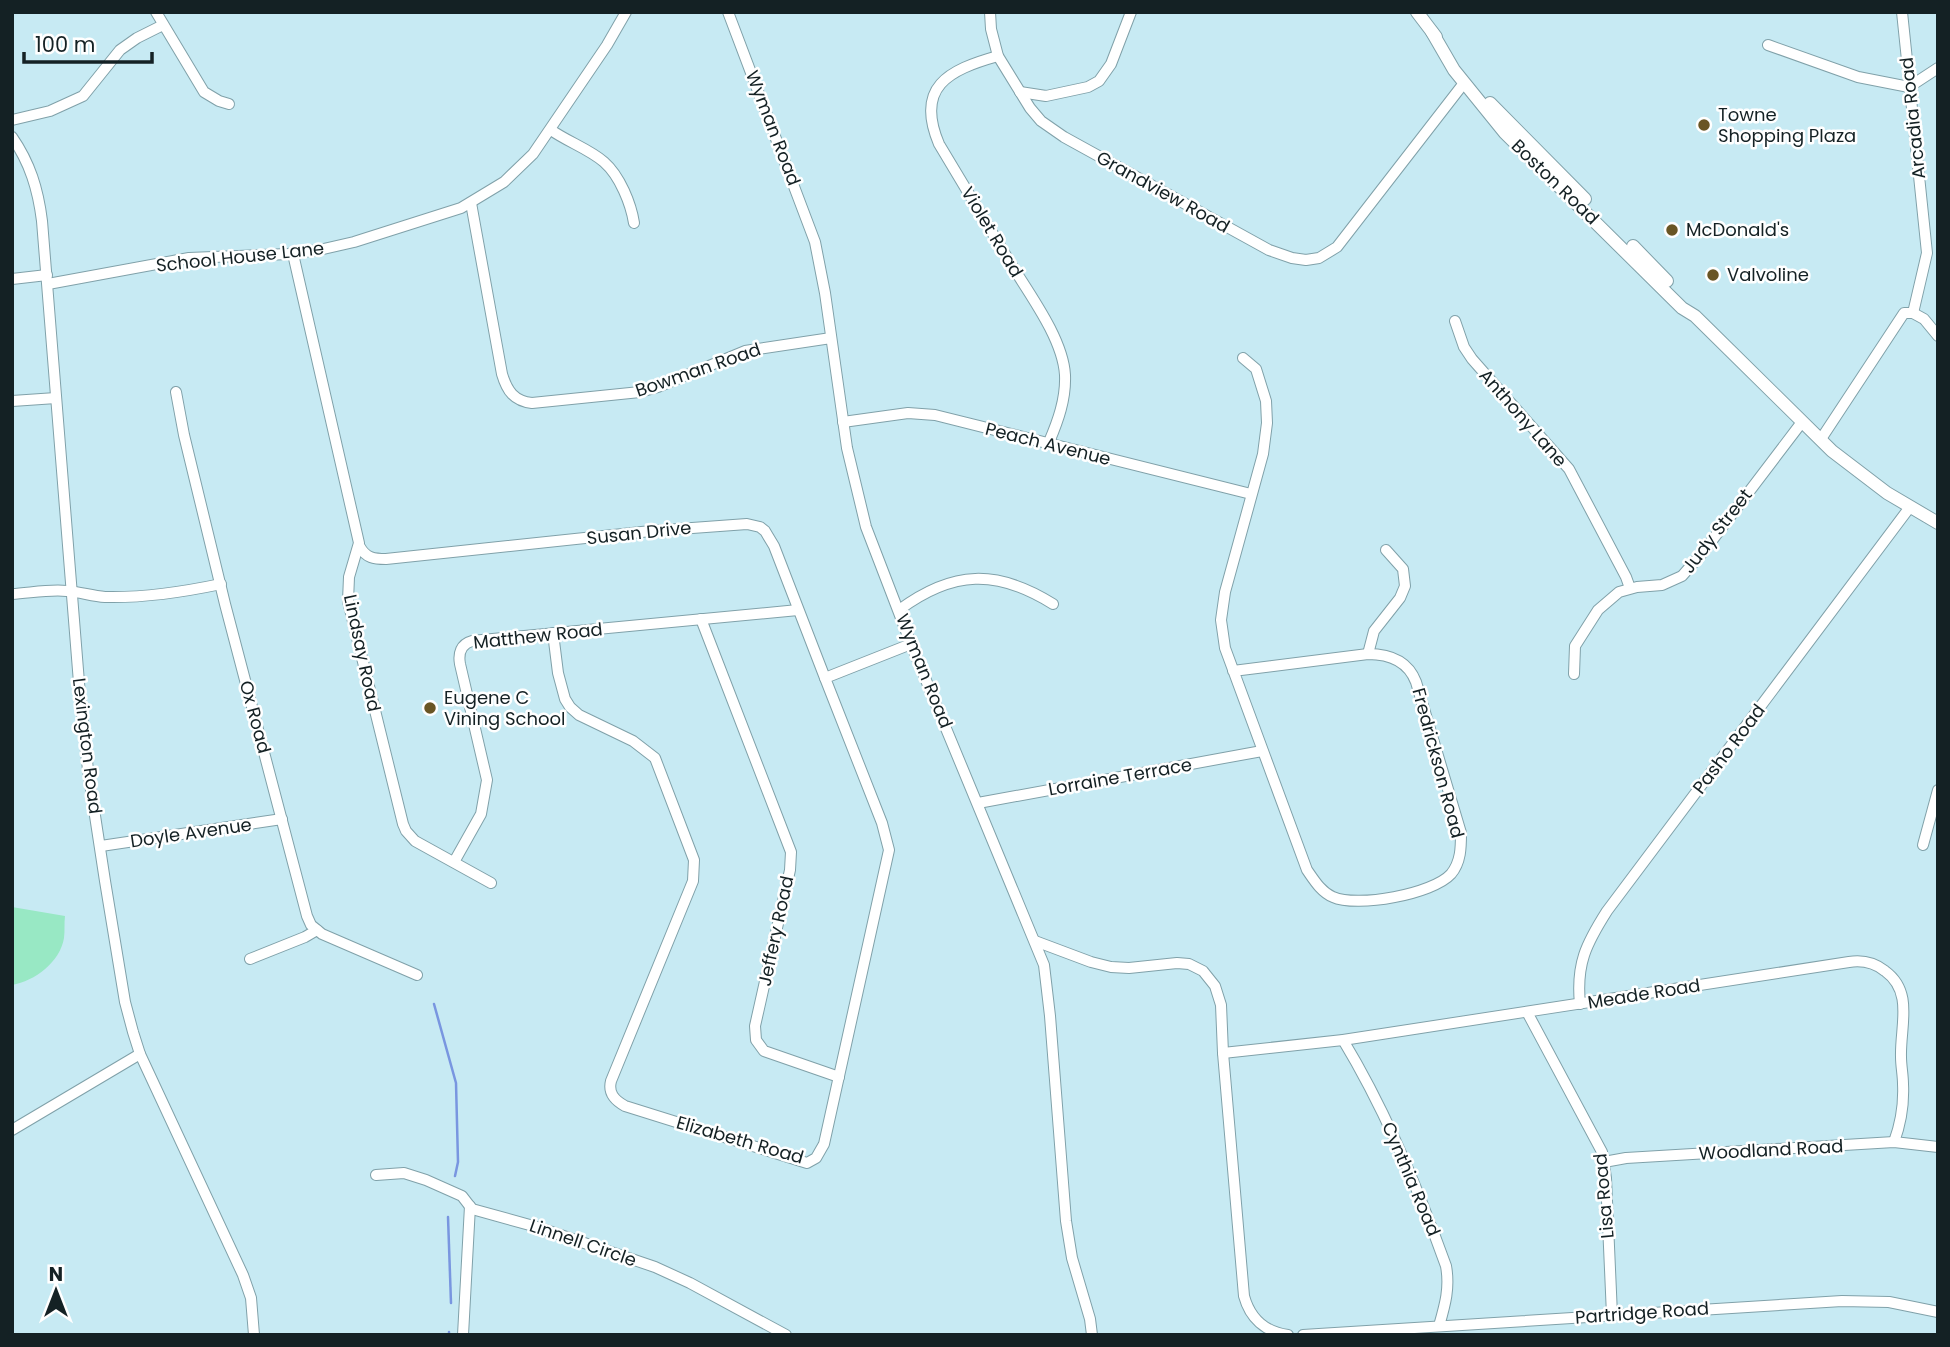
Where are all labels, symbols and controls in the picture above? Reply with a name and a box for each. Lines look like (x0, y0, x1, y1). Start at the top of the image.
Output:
scale bar (24, 21, 152, 65)
text: 100 m (35, 30, 95, 59)
street label: Arcadia Road (1894, 56, 1931, 180)
street label: Wyman Road (740, 67, 807, 189)
place label: Towne Shopping Plaza (1718, 102, 1856, 148)
marker: Towne Shopping Plaza (1696, 117, 1712, 133)
street label: Boston Road (1506, 133, 1605, 230)
street label: Grandview Road (1092, 145, 1234, 239)
street label: Violet Road (955, 182, 1029, 282)
place label: McDonald's (1686, 217, 1789, 242)
marker: McDonald's (1664, 222, 1680, 238)
street label: School House Lane (155, 235, 325, 278)
place label: Valvoline (1727, 262, 1809, 287)
marker: Valvoline (1705, 267, 1721, 283)
street label: Bowman Road (632, 336, 764, 403)
street label: Anthony Lane (1474, 363, 1573, 472)
street label: Peach Avenue (983, 416, 1114, 471)
street label: Judy Street (1676, 483, 1758, 578)
street label: Susan Drive (585, 515, 693, 550)
street label: Lindsay Road (338, 592, 387, 714)
street label: Wyman Road (890, 610, 959, 732)
street label: Matthew Road (472, 616, 604, 655)
street label: Lexington Road (67, 676, 108, 815)
street label: Ox Road (234, 678, 277, 756)
place label: Eugene C Vining School (444, 685, 566, 731)
street label: Fredrickson Road (1406, 685, 1471, 841)
street label: Pasho Road (1687, 699, 1771, 799)
marker: Eugene C Vining School (422, 700, 438, 716)
street label: Lorraine Terrace (1046, 752, 1194, 801)
street label: Doyle Avenue (129, 812, 253, 853)
street label: Jeffery Road (752, 873, 799, 988)
street label: Meade Road (1586, 972, 1702, 1015)
street label: Elizabeth Road (674, 1109, 807, 1170)
street label: Cynthia Road (1376, 1118, 1447, 1240)
street label: Woodland Road (1698, 1133, 1844, 1166)
street label: Lisa Road (1587, 1152, 1620, 1240)
street label: Linnell Circle (526, 1213, 640, 1273)
north arrow (21, 1256, 91, 1326)
text: N (49, 1261, 63, 1288)
street label: Partridge Road (1574, 1295, 1710, 1330)

